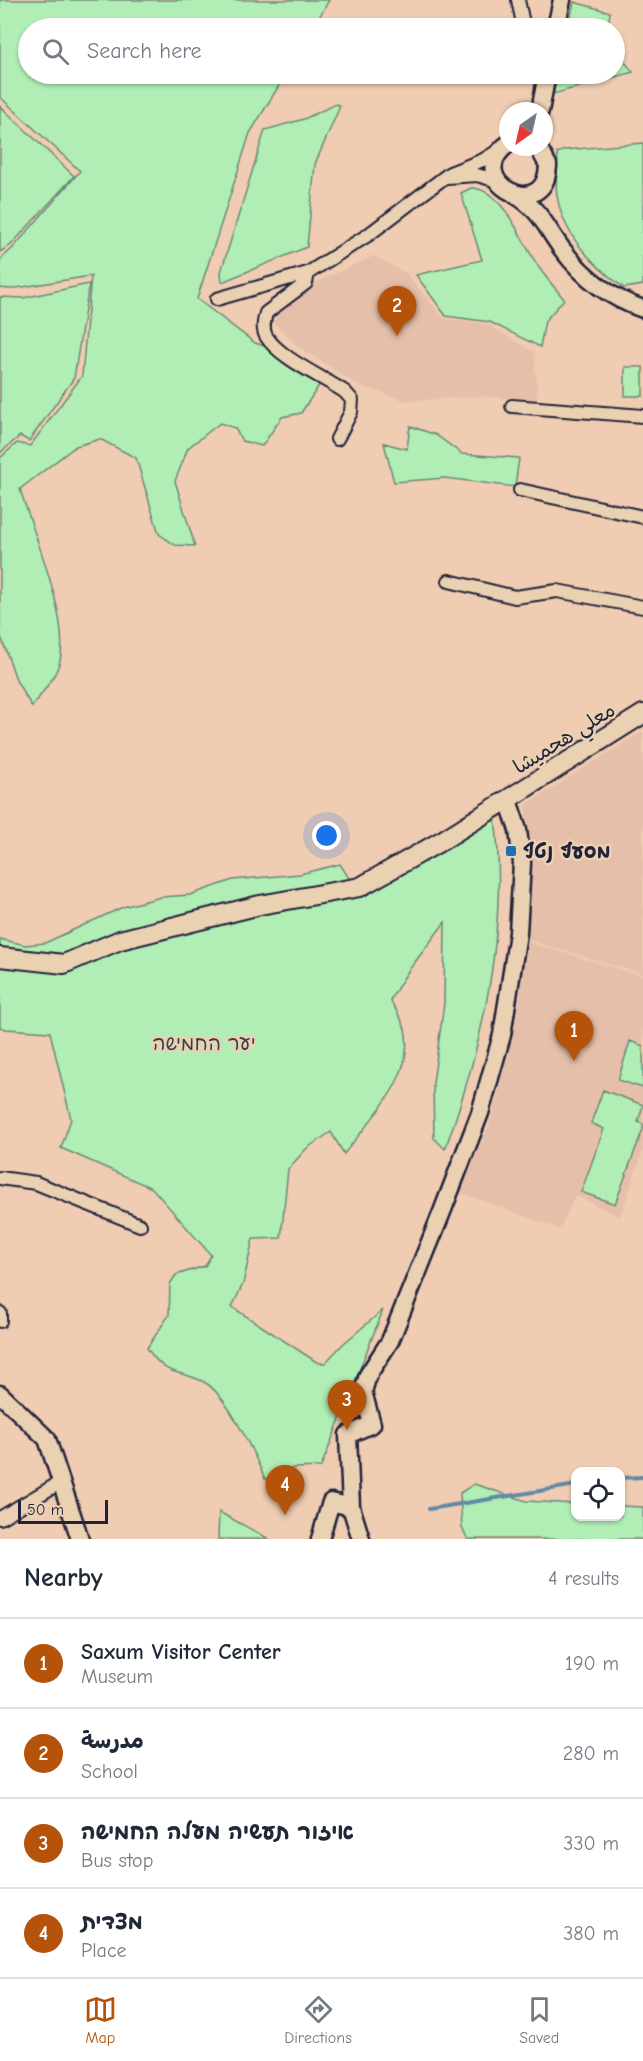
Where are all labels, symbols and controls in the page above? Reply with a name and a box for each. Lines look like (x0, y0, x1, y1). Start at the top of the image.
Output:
search box (18, 18, 625, 84)
icon: search (39, 35, 72, 68)
text: Search here (87, 38, 202, 64)
north arrow (499, 102, 553, 156)
pin: 2 (378, 286, 416, 336)
street label: معلي هحميشا (509, 698, 623, 784)
your location (312, 821, 341, 850)
place label: מסעף נטף (523, 840, 611, 863)
marker: מסעף נטף (504, 844, 518, 858)
pin: 1 (554, 1012, 594, 1061)
park label: יער החמישה (152, 1032, 256, 1055)
pin: 3 (328, 1380, 366, 1430)
pin: 4 (266, 1466, 304, 1515)
map controls (571, 1467, 625, 1521)
button: locate (571, 1467, 625, 1521)
scale bar (18, 1497, 108, 1524)
text: 50 m (27, 1501, 64, 1519)
text: Nearby (24, 1563, 103, 1593)
text: 4 results (548, 1567, 619, 1590)
text: Saxum Visitor Center (81, 1639, 281, 1665)
text: 1 (40, 1652, 47, 1675)
text: 190 m (565, 1652, 619, 1675)
text: Museum (81, 1665, 153, 1688)
text: مدرسة (81, 1728, 144, 1754)
text: 2 (39, 1742, 48, 1765)
text: 280 m (563, 1742, 619, 1765)
text: School (81, 1760, 138, 1783)
text: איזור תעשיה מעלה החמישה (81, 1819, 354, 1845)
text: 3 (39, 1832, 48, 1855)
text: 330 m (563, 1832, 619, 1855)
text: Bus stop (81, 1849, 153, 1872)
text: מצדית (81, 1909, 143, 1935)
text: 4 (39, 1922, 48, 1945)
text: 380 m (563, 1922, 619, 1945)
text: Place (81, 1939, 127, 1962)
tab: Map (84, 1993, 117, 2047)
tab: Directions (284, 1993, 352, 2047)
tab: Saved (519, 1993, 559, 2047)

